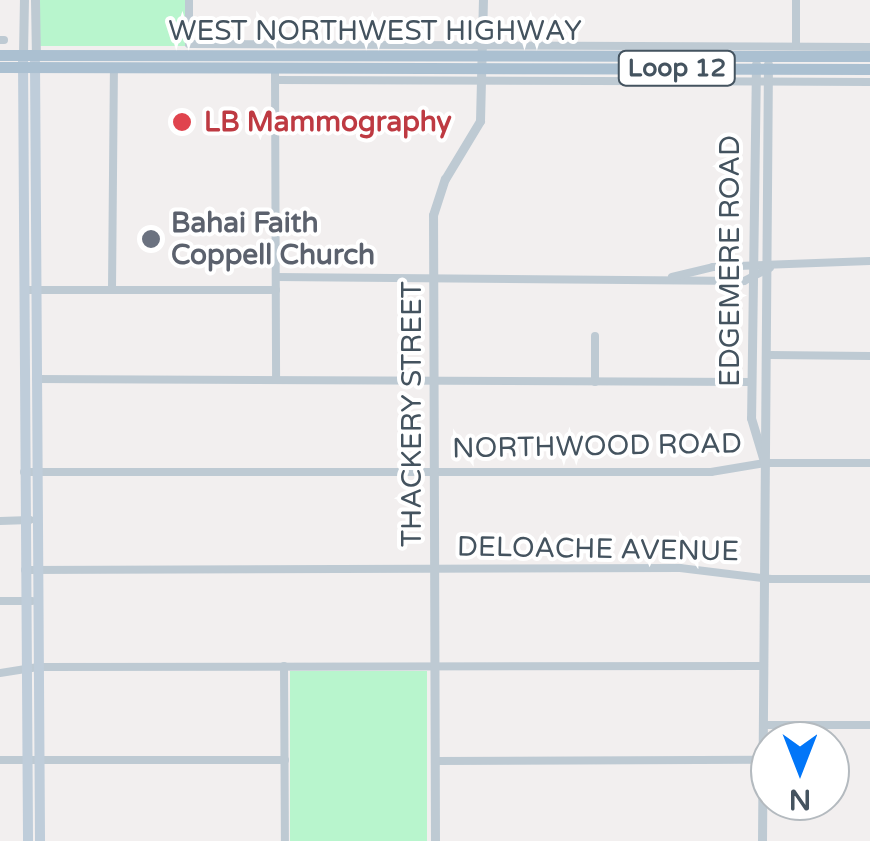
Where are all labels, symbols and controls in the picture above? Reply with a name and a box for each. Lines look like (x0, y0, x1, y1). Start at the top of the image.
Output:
street label: WEST NORTHWEST HIGHWAY (168, 14, 582, 48)
road number: Loop 12 (617, 48, 737, 88)
place label: LB Mammography (204, 105, 452, 139)
marker: LB Mammography (169, 109, 195, 135)
street label: EDGEMERE ROAD (713, 135, 747, 387)
place label: Bahai Faith Coppell Church (171, 206, 375, 272)
marker: Bahai Faith Coppell Church (140, 228, 162, 250)
street label: THACKERY STREET (395, 281, 429, 547)
street label: NORTHWOOD ROAD (452, 427, 742, 465)
street label: DELOACHE AVENUE (457, 530, 739, 568)
north arrow (750, 721, 850, 821)
text: N (789, 782, 811, 816)

